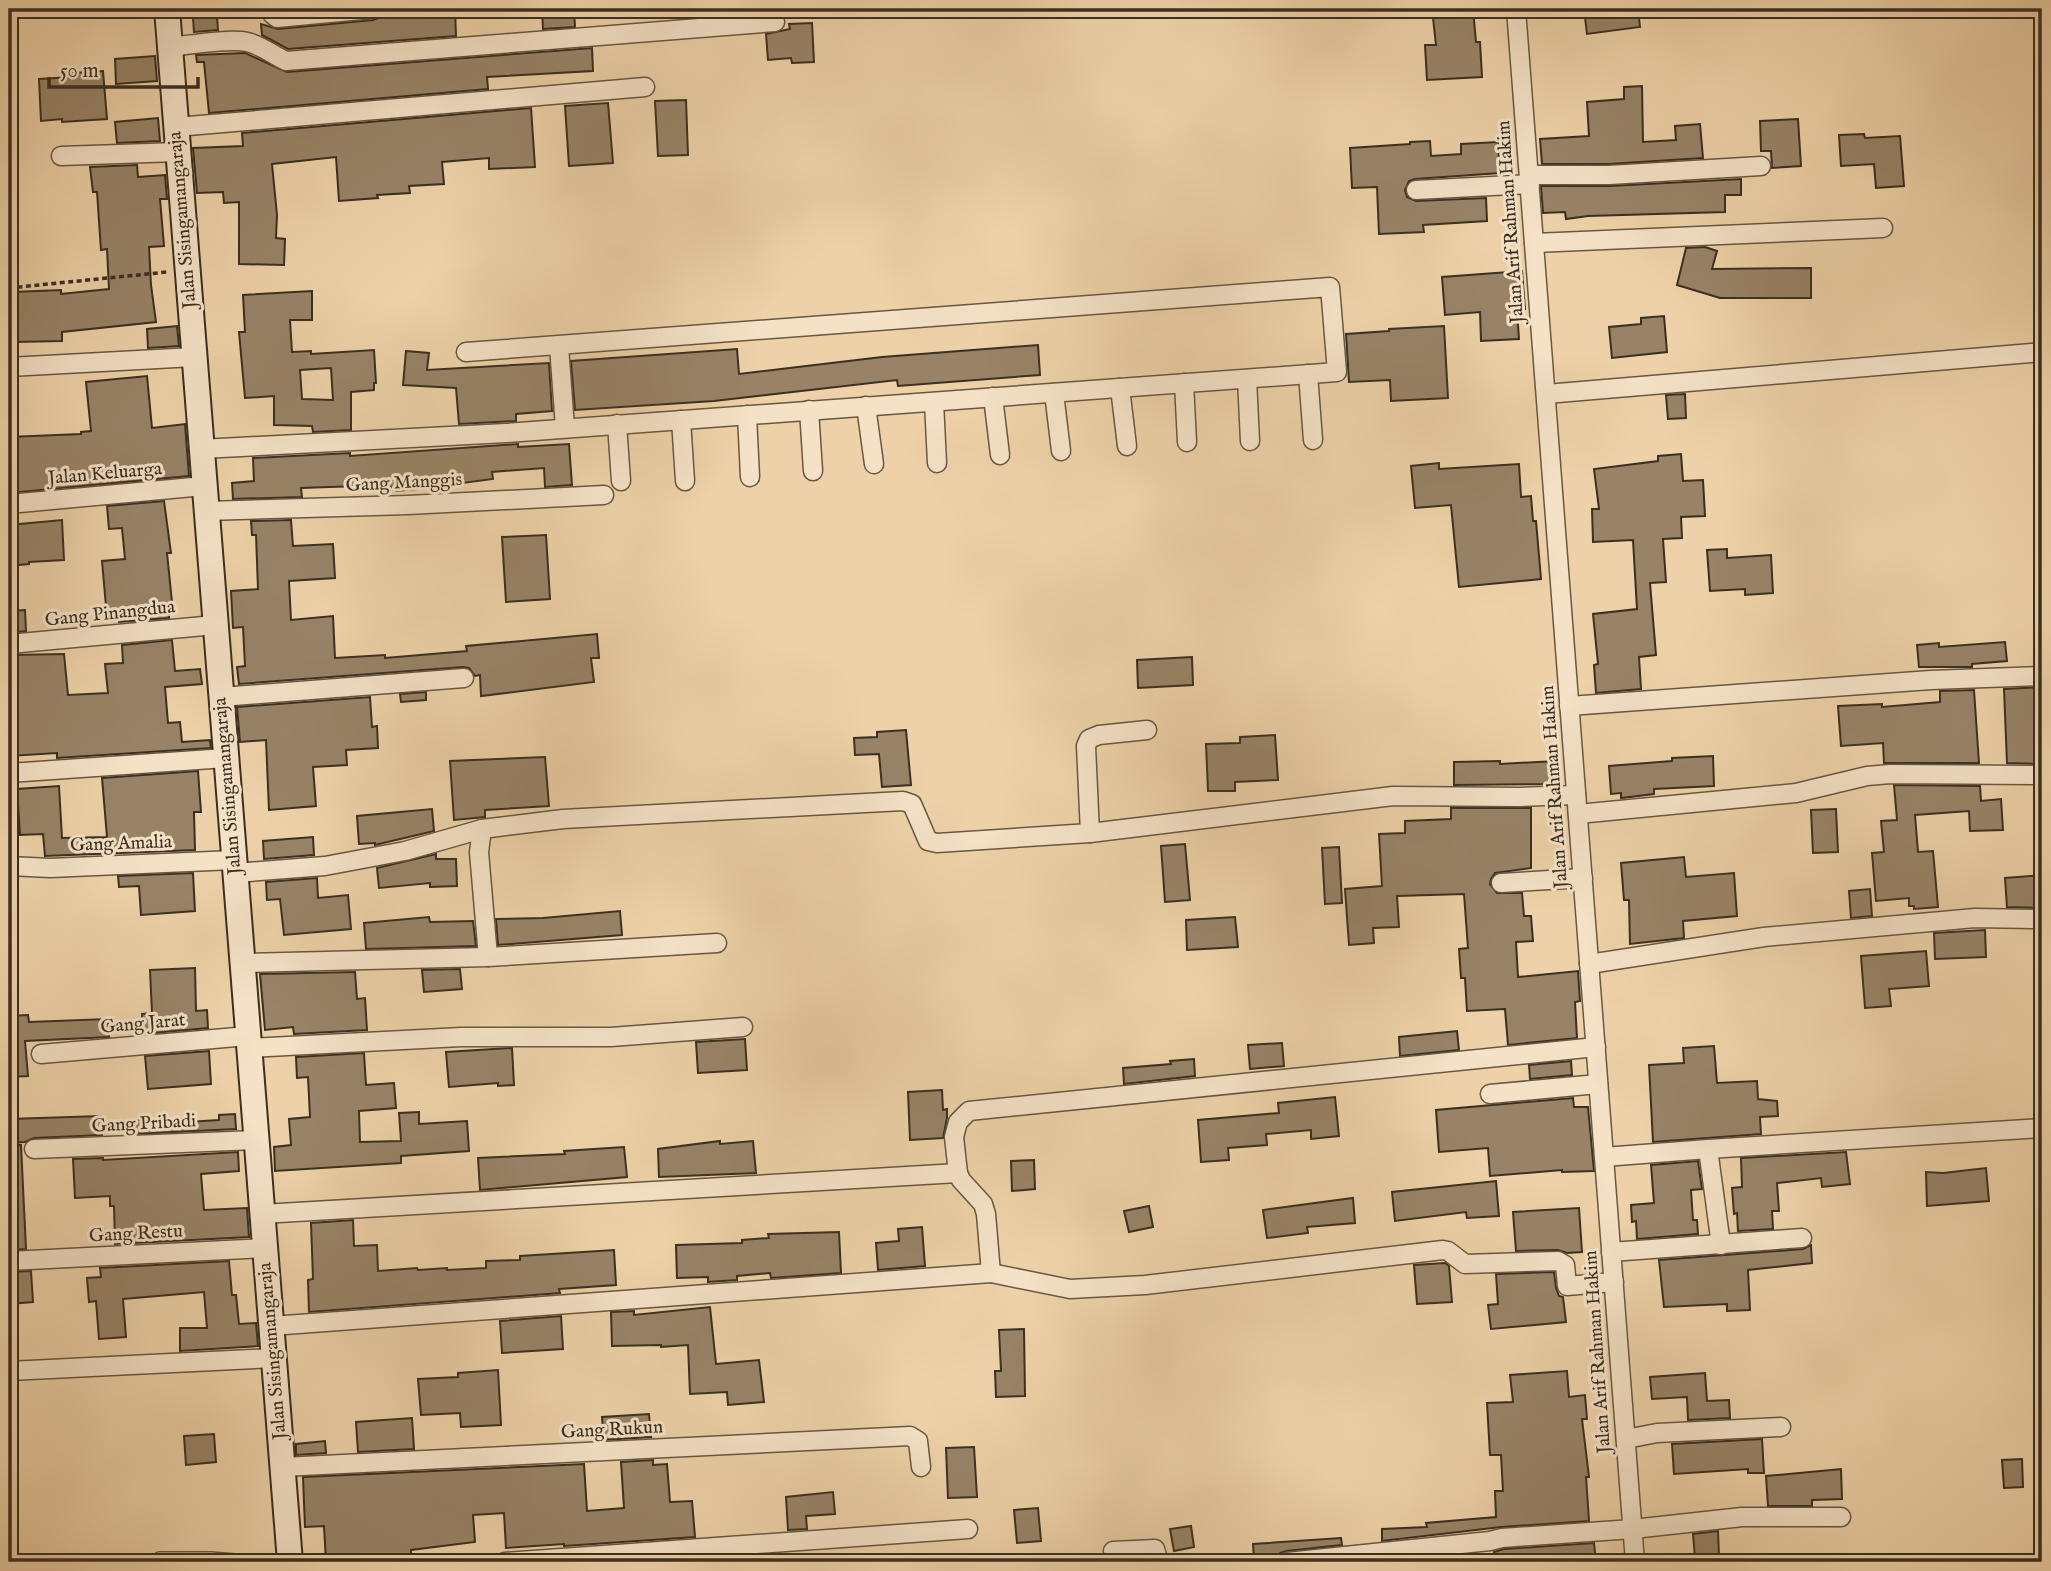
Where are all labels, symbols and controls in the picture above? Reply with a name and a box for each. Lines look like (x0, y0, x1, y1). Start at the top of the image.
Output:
scale bar (49, 46, 198, 90)
text: 50 m (60, 58, 99, 85)
street label: Jalan Arif Rahman Hakim (1492, 119, 1530, 326)
street label: Jalan Sisingamangaraja (163, 130, 203, 312)
street label: Jalan Keluarga (45, 457, 164, 491)
street label: Gang Manggis (345, 468, 463, 498)
street label: Gang Pinangdua (44, 595, 177, 633)
street label: Jalan Arif Rahman Hakim (1536, 684, 1574, 891)
street label: Jalan Sisingamangaraja (208, 696, 248, 878)
street label: Gang Amalia (70, 830, 173, 858)
street label: Gang Jarat (100, 1008, 187, 1040)
street label: Gang Pribadi (91, 1109, 197, 1139)
street label: Gang Restu (88, 1220, 184, 1248)
street label: Jalan Arif Rahman Hakim (1579, 1249, 1617, 1456)
street label: Jalan Sisingamangaraja (253, 1261, 293, 1443)
street label: Gang Rukun (560, 1415, 664, 1445)

